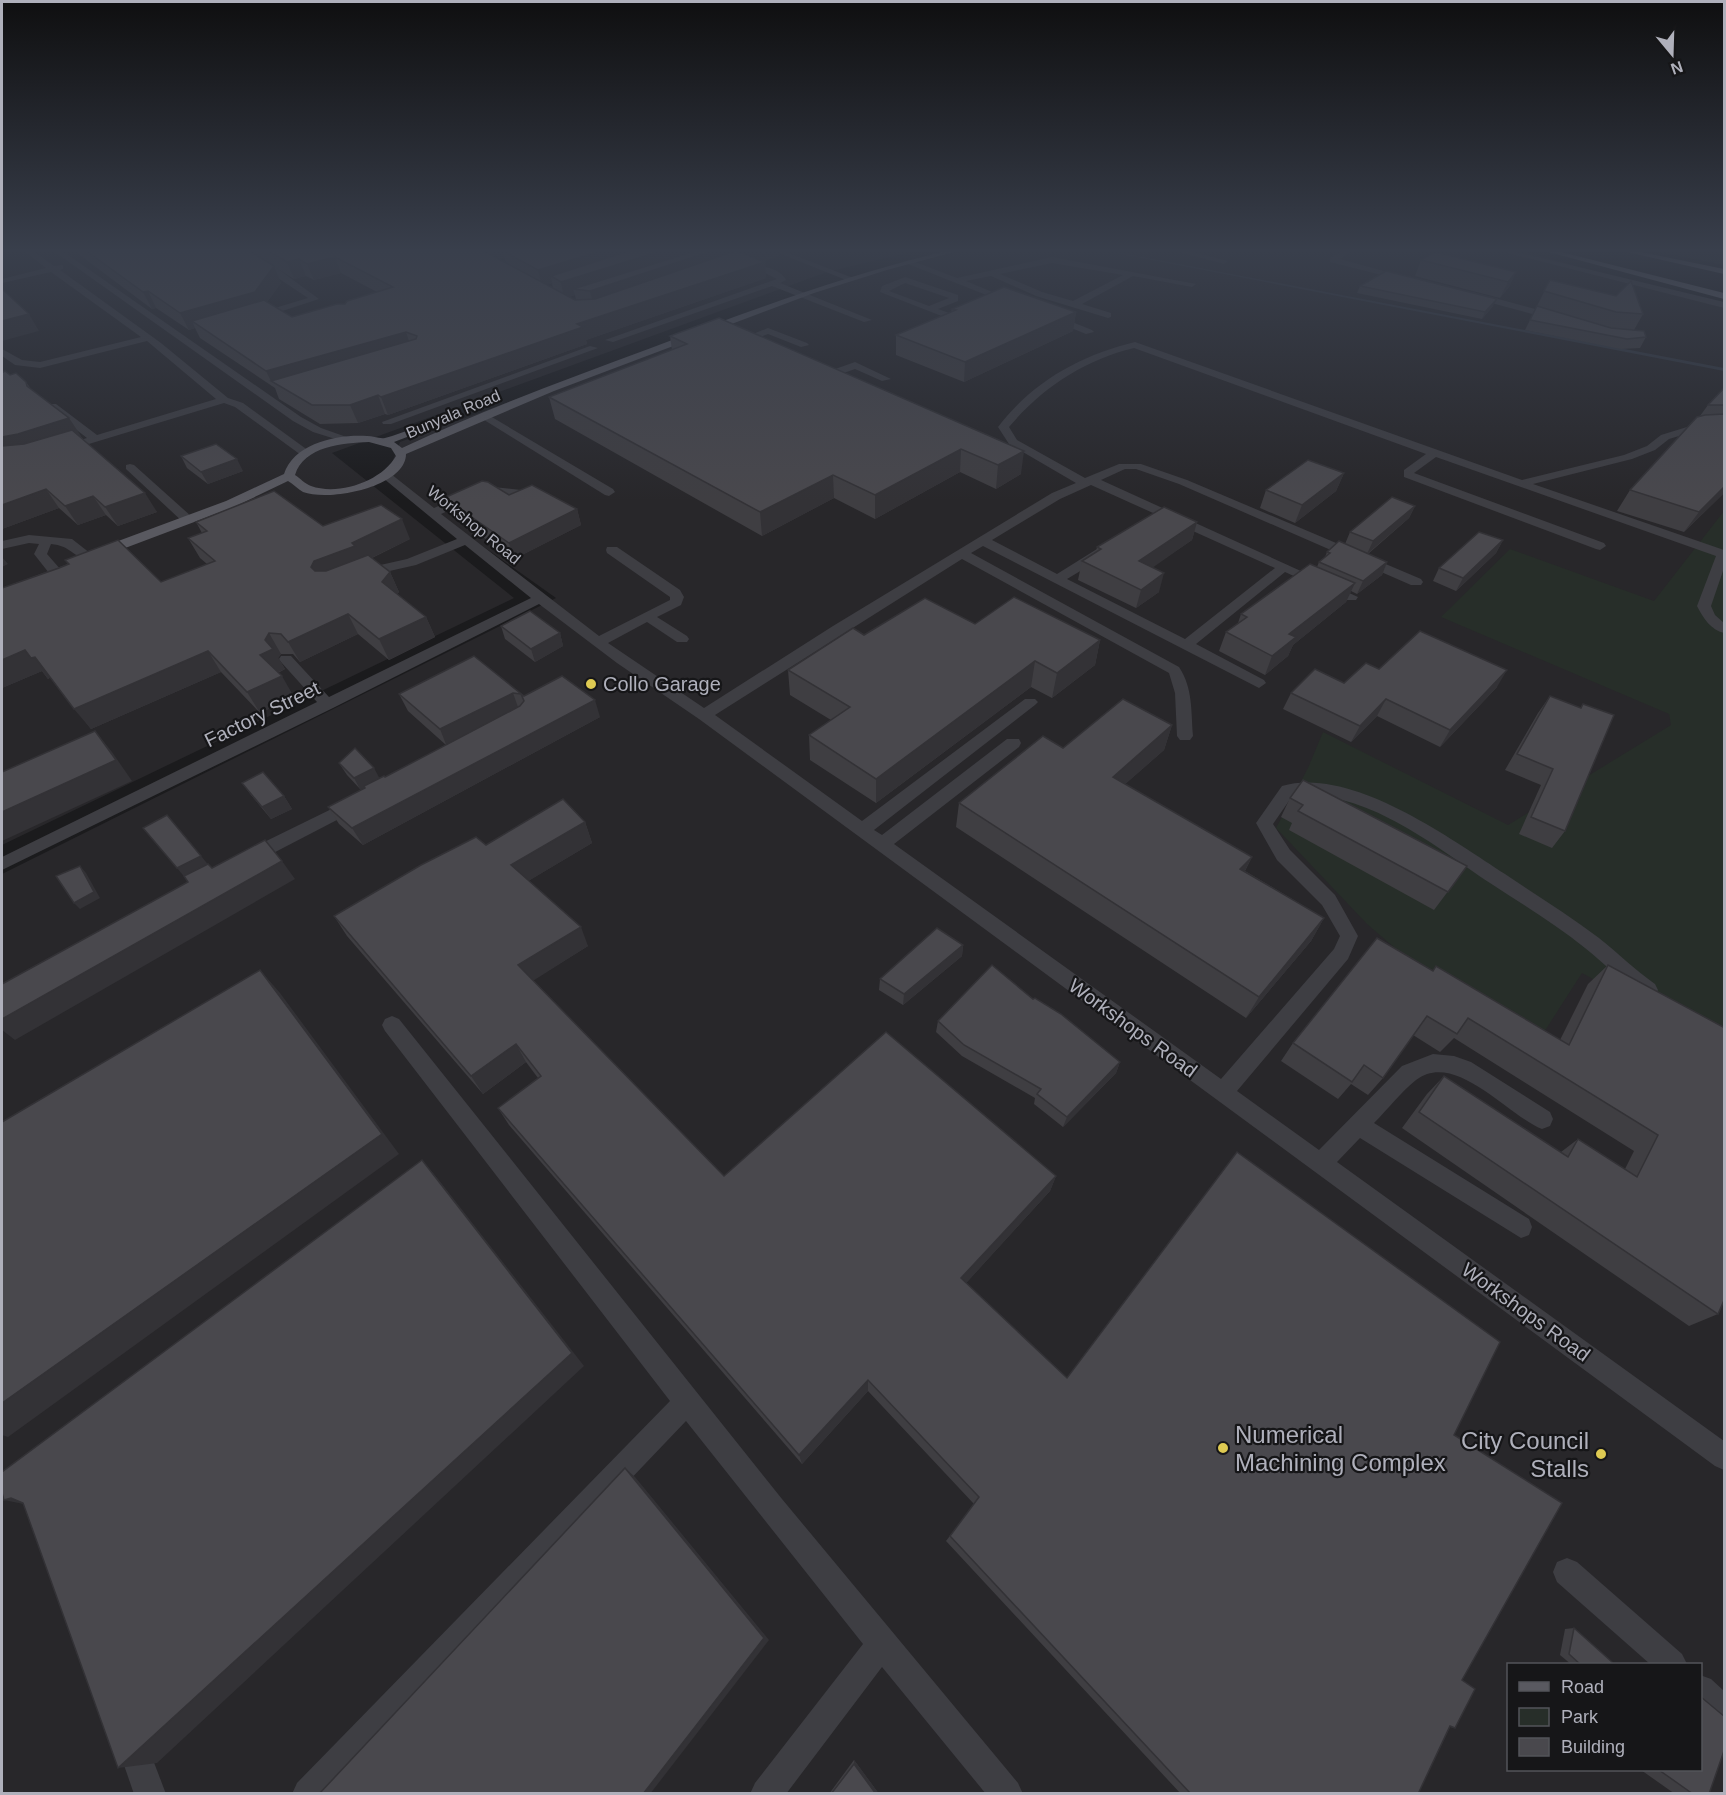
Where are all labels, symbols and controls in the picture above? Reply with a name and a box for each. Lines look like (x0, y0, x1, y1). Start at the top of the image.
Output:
north arrow (1642, 24, 1702, 84)
text: N (1668, 58, 1685, 78)
street label: Bunyala Road (403, 387, 503, 441)
street label: Workshop Road (424, 482, 524, 568)
place label: Collo Garage (603, 673, 721, 695)
street label: Factory Street (201, 676, 324, 751)
marker: Collo Garage (584, 677, 598, 691)
street label: Workshops Road (1065, 974, 1201, 1082)
street label: Workshops Road (1458, 1258, 1594, 1366)
place label: Numerical Machining Complex (1235, 1421, 1446, 1476)
place label: City Council Stalls (1461, 1427, 1589, 1482)
marker: Numerical Machining Complex (1216, 1441, 1230, 1455)
marker: City Council Stalls (1594, 1447, 1608, 1461)
legend (1507, 1663, 1702, 1771)
text: Road (1561, 1677, 1604, 1697)
text: Park (1561, 1707, 1599, 1727)
text: Building (1561, 1737, 1625, 1757)

